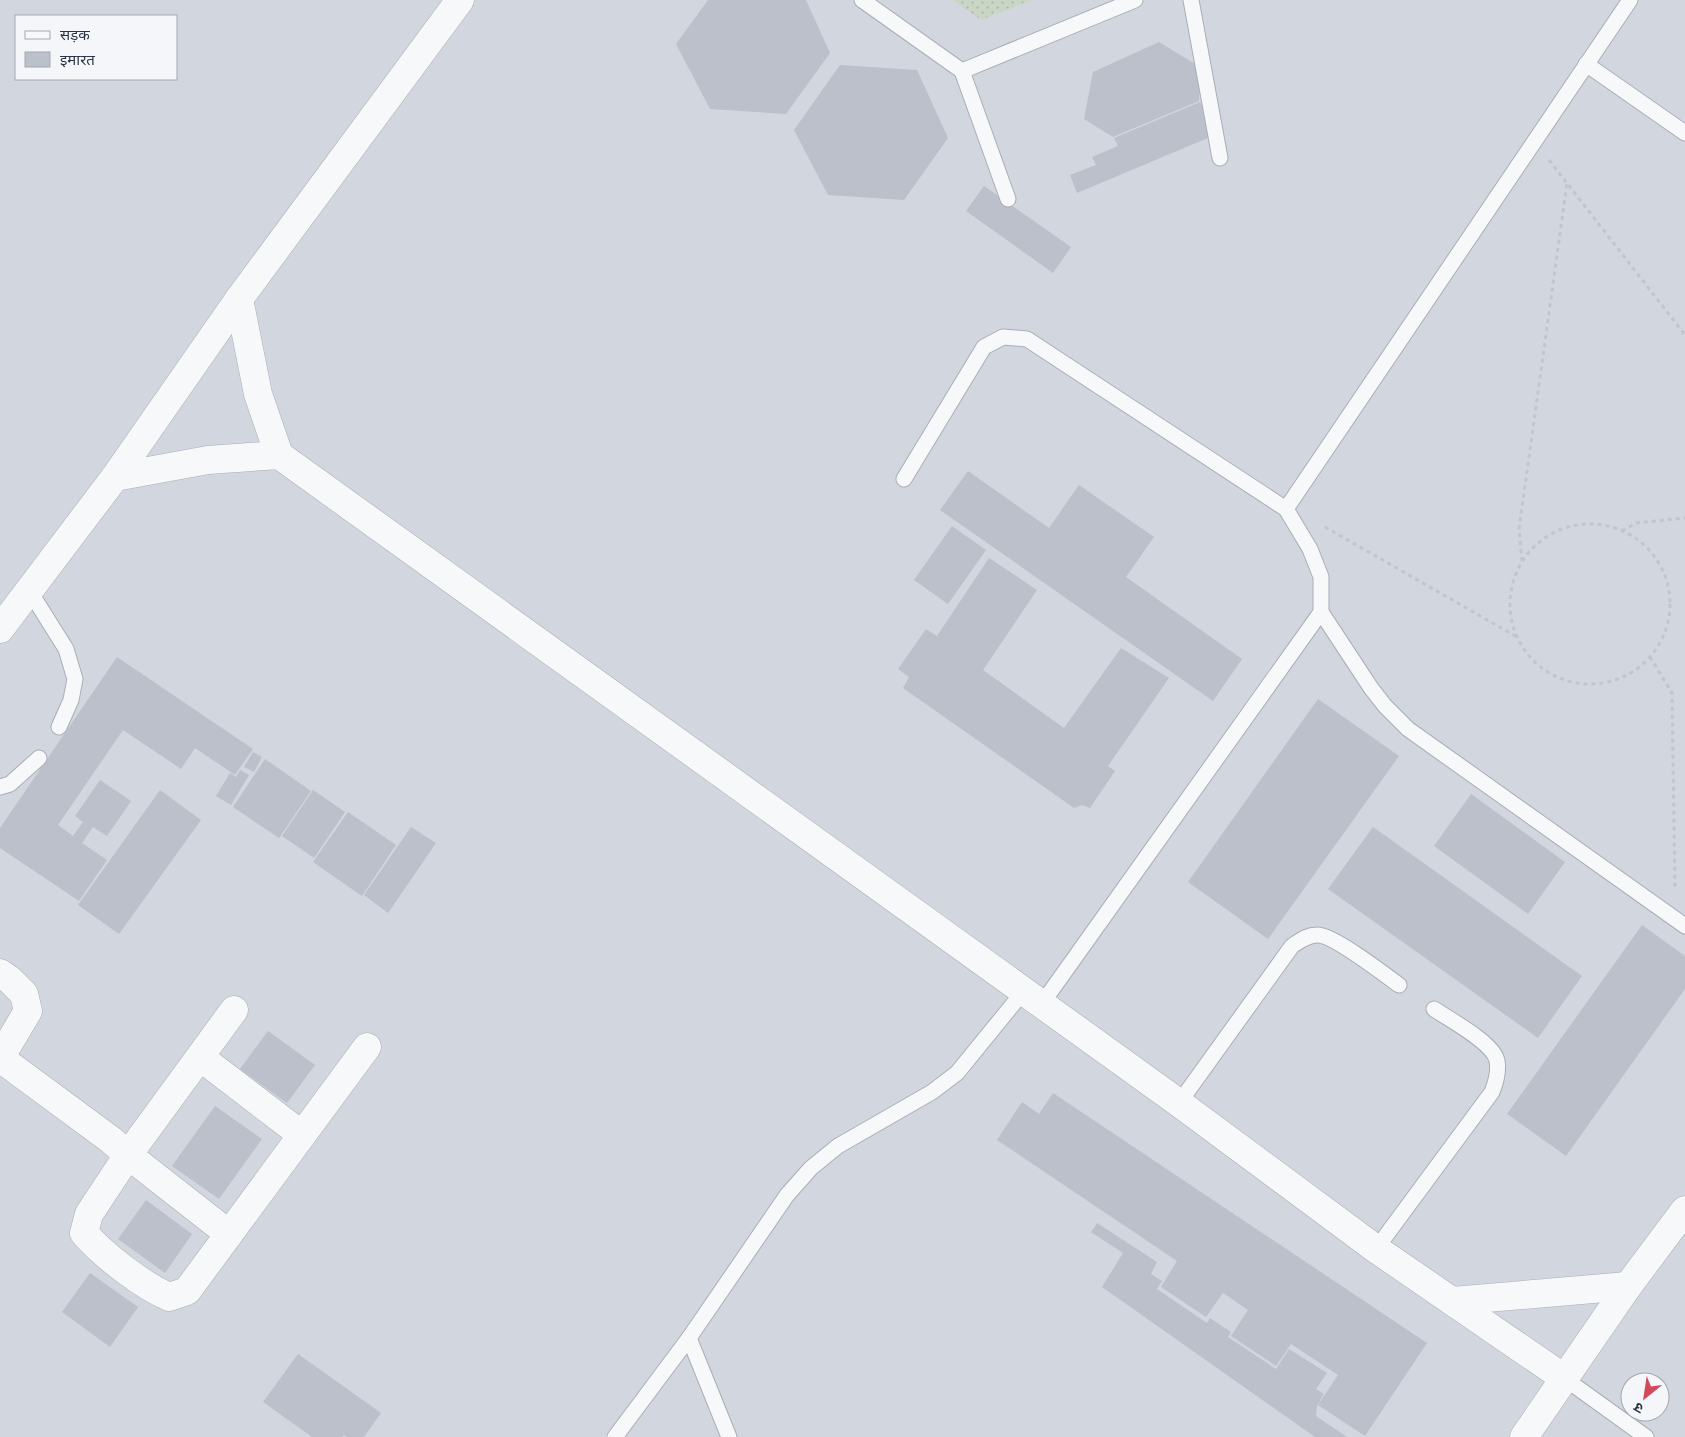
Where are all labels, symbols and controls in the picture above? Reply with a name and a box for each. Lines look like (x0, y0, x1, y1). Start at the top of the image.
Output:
legend (15, 15, 178, 80)
text: सड़क (60, 26, 90, 44)
text: इमारत (60, 51, 95, 69)
north arrow (1620, 1372, 1670, 1422)
text: उ (1630, 1399, 1646, 1417)

